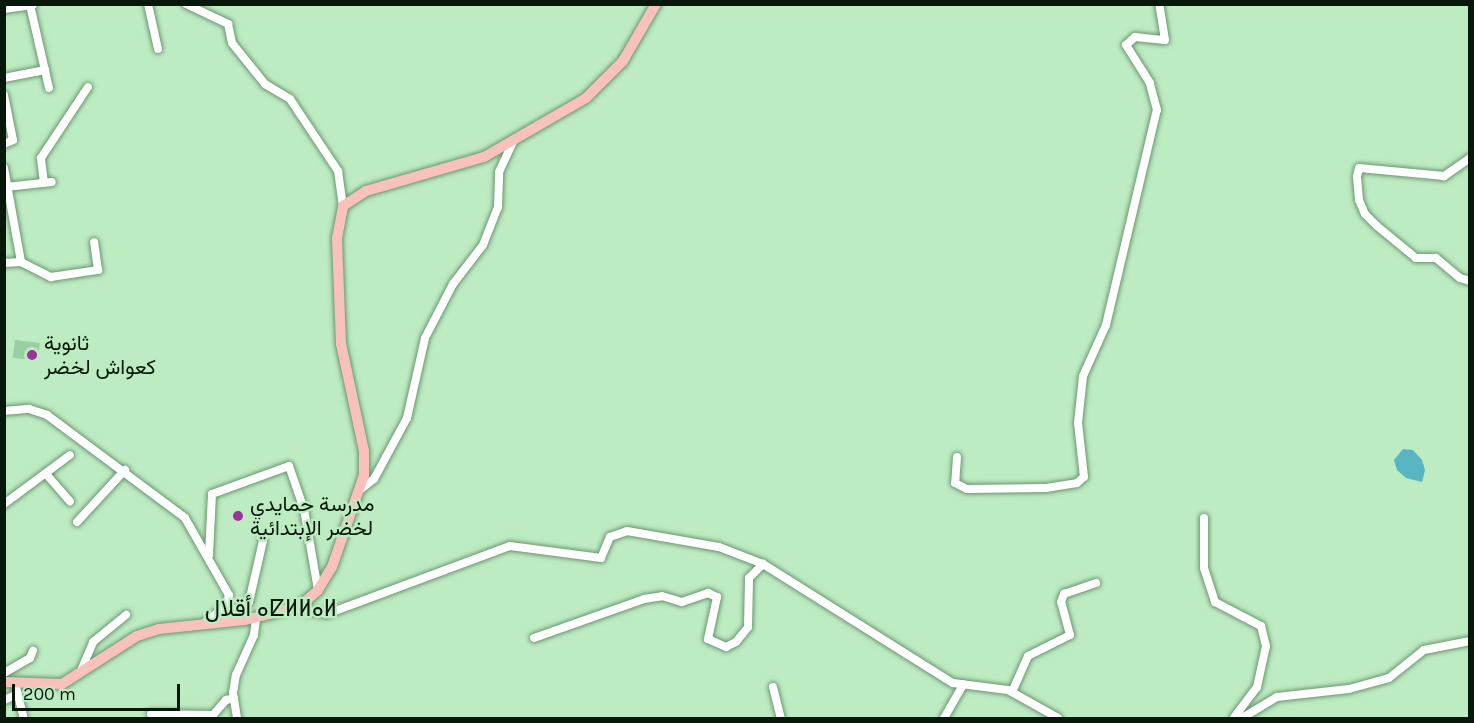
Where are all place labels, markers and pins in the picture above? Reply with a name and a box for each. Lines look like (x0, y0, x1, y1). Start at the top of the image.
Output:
place label: ثانوية كعواش لخضر (44, 330, 156, 380)
marker: ثانوية كعواش لخضر (25, 348, 39, 362)
place label: مدرسة حمايدي لخضر الإبتدائية (250, 491, 374, 541)
marker: مدرسة حمايدي لخضر الإبتدائية (231, 509, 245, 523)

